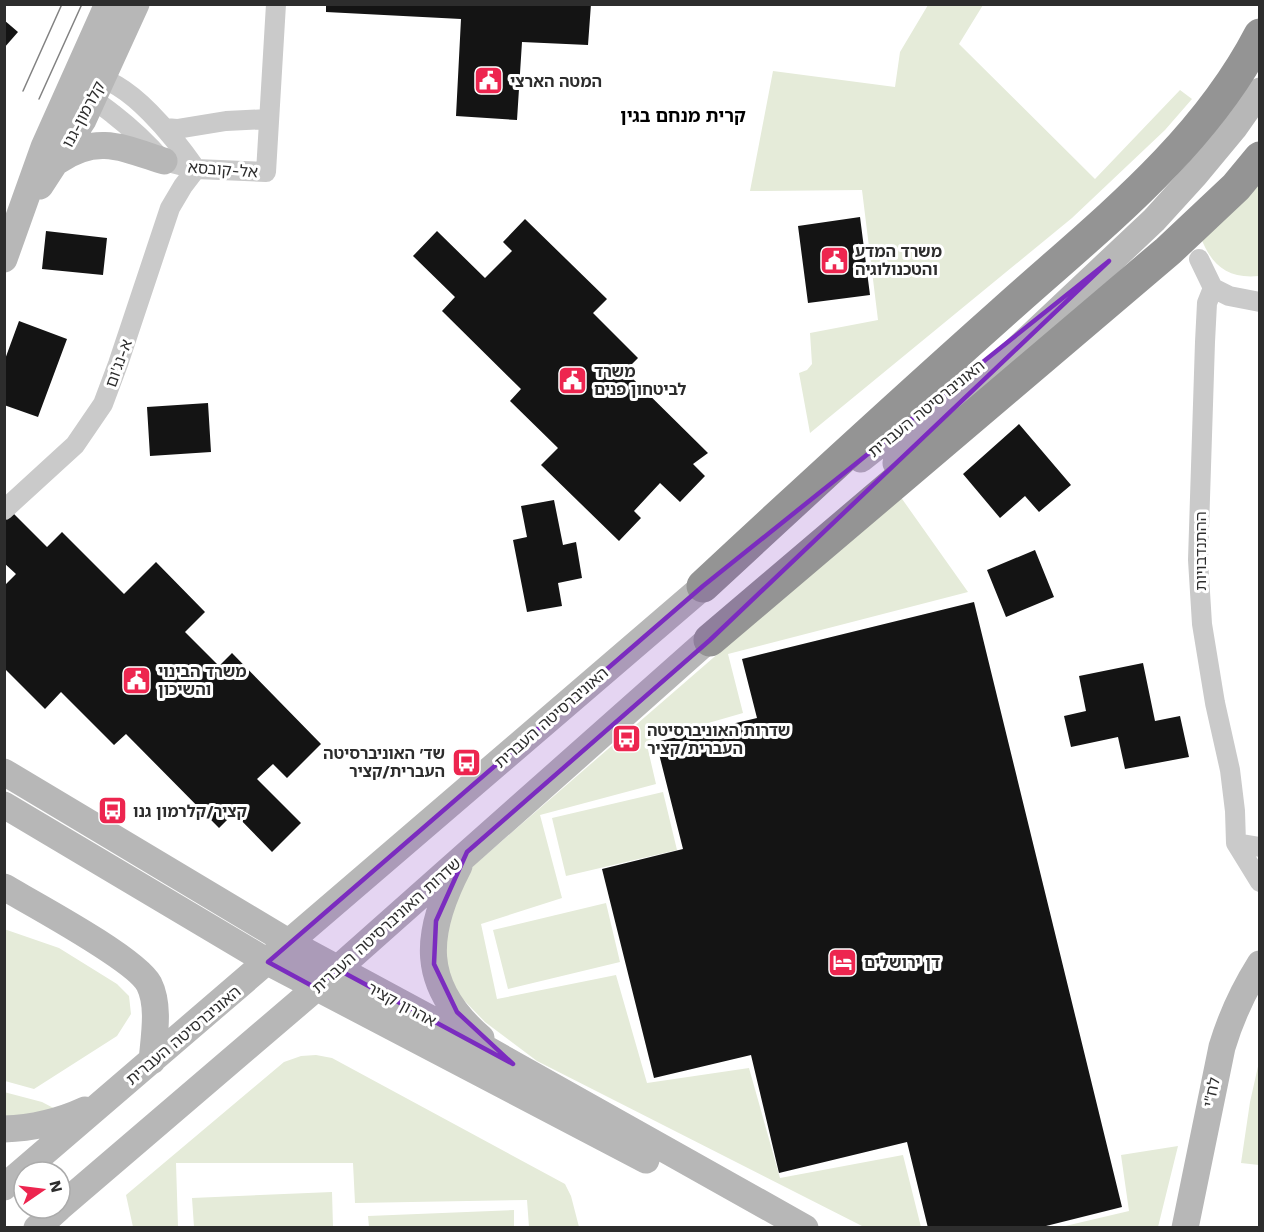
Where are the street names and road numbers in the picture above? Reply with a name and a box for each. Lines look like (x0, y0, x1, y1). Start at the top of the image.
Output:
street label: קלרמון-גנו (58, 78, 109, 151)
street label: אל-קובסא (187, 158, 259, 181)
street label: א-נג'ום (101, 337, 136, 390)
street label: האוניברסיטה העברית (864, 356, 988, 461)
street label: ההתנדבויות (1191, 511, 1210, 591)
street label: האוניברסיטה העברית (491, 663, 612, 772)
street label: שדרות האוניברסיטה העברית (308, 854, 465, 997)
street label: אהרון קציר (364, 978, 440, 1031)
street label: האוניברסיטה העברית (122, 982, 245, 1089)
street label: לח"י (1199, 1075, 1224, 1109)

